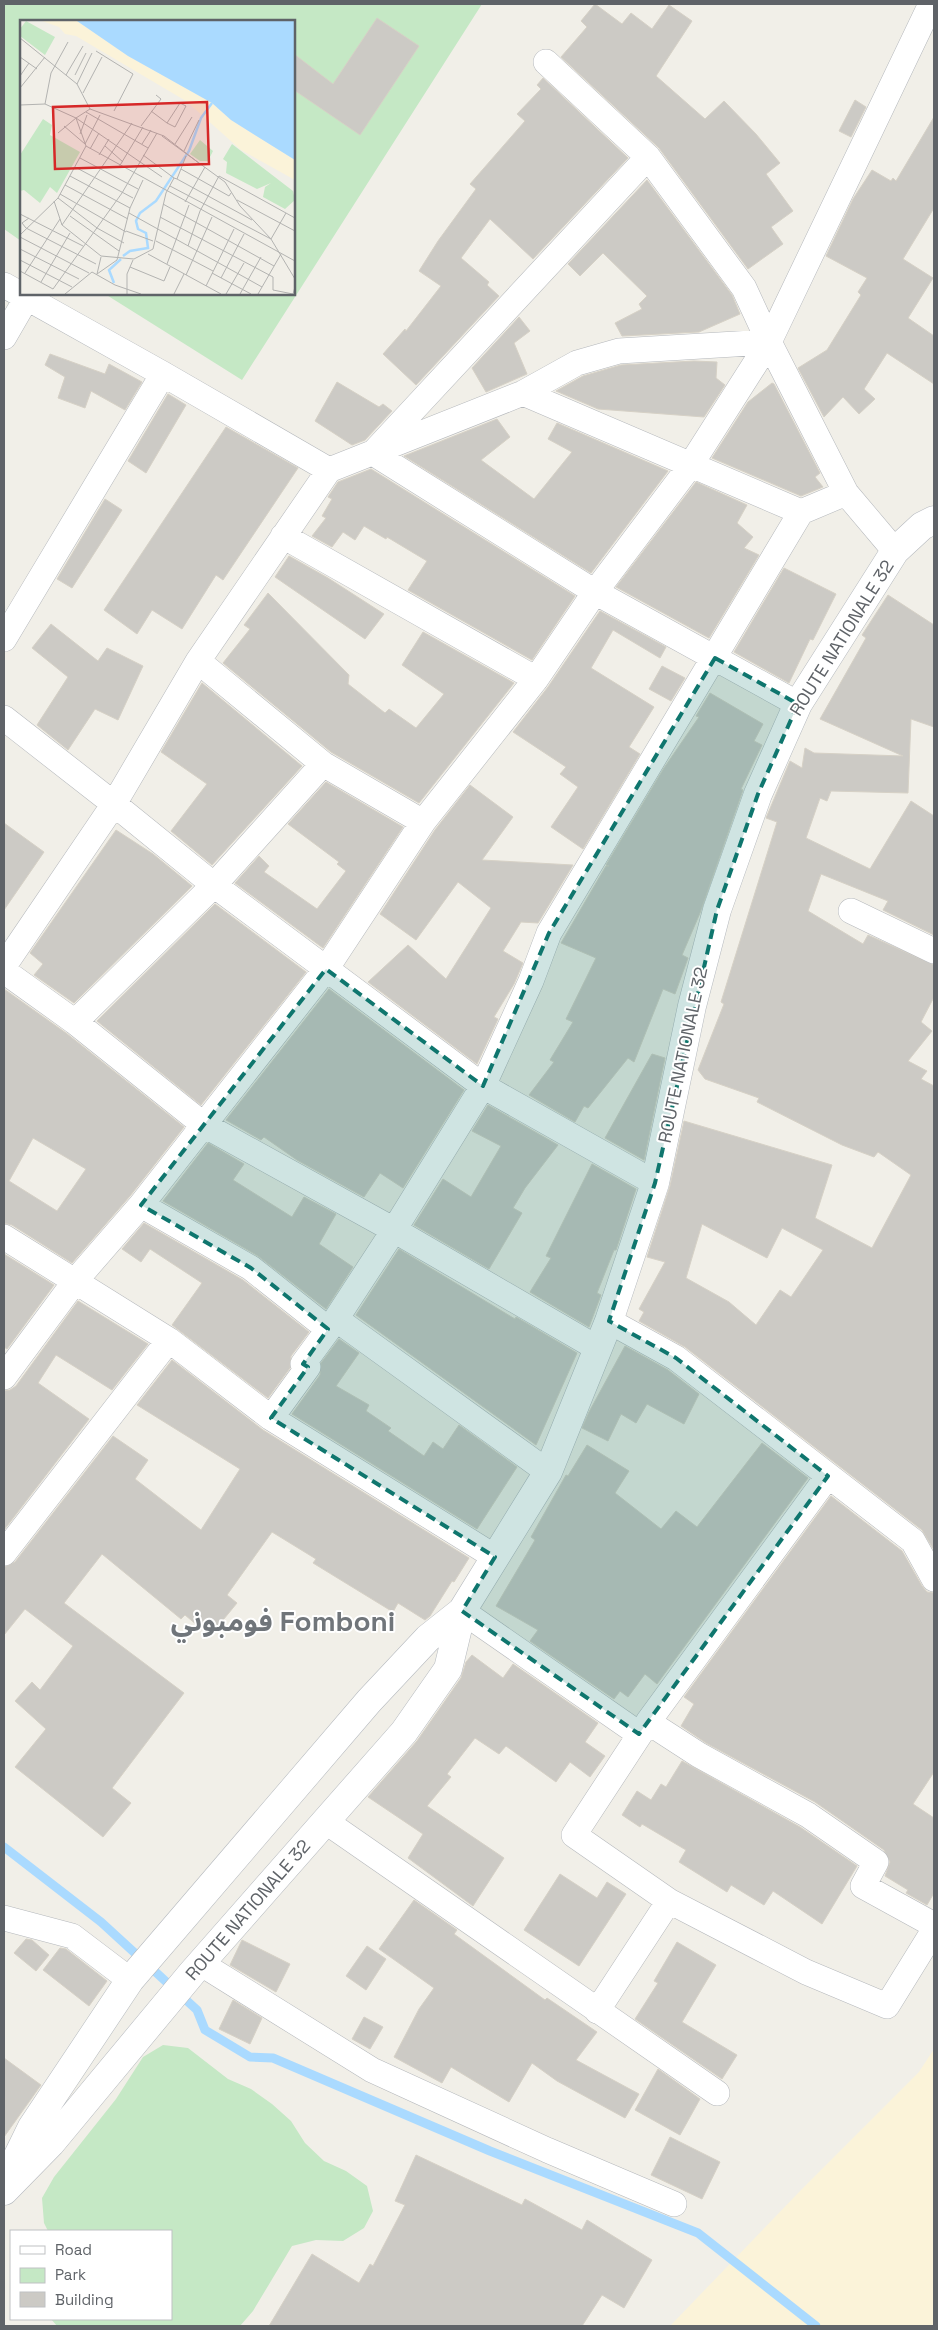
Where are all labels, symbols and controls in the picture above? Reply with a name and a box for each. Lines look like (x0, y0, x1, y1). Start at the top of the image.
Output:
inset map (20, 20, 295, 295)
street label: ROUTE NATIONALE 32 (784, 556, 899, 720)
street label: ROUTE NATIONALE 32 (653, 965, 712, 1145)
district label: فومبوني Fomboni (171, 1603, 395, 1643)
street label: ROUTE NATIONALE 32 (180, 1834, 315, 1985)
legend (10, 2230, 172, 2320)
text: Road (55, 2240, 92, 2259)
text: Park (55, 2265, 86, 2284)
text: Building (55, 2290, 114, 2309)

